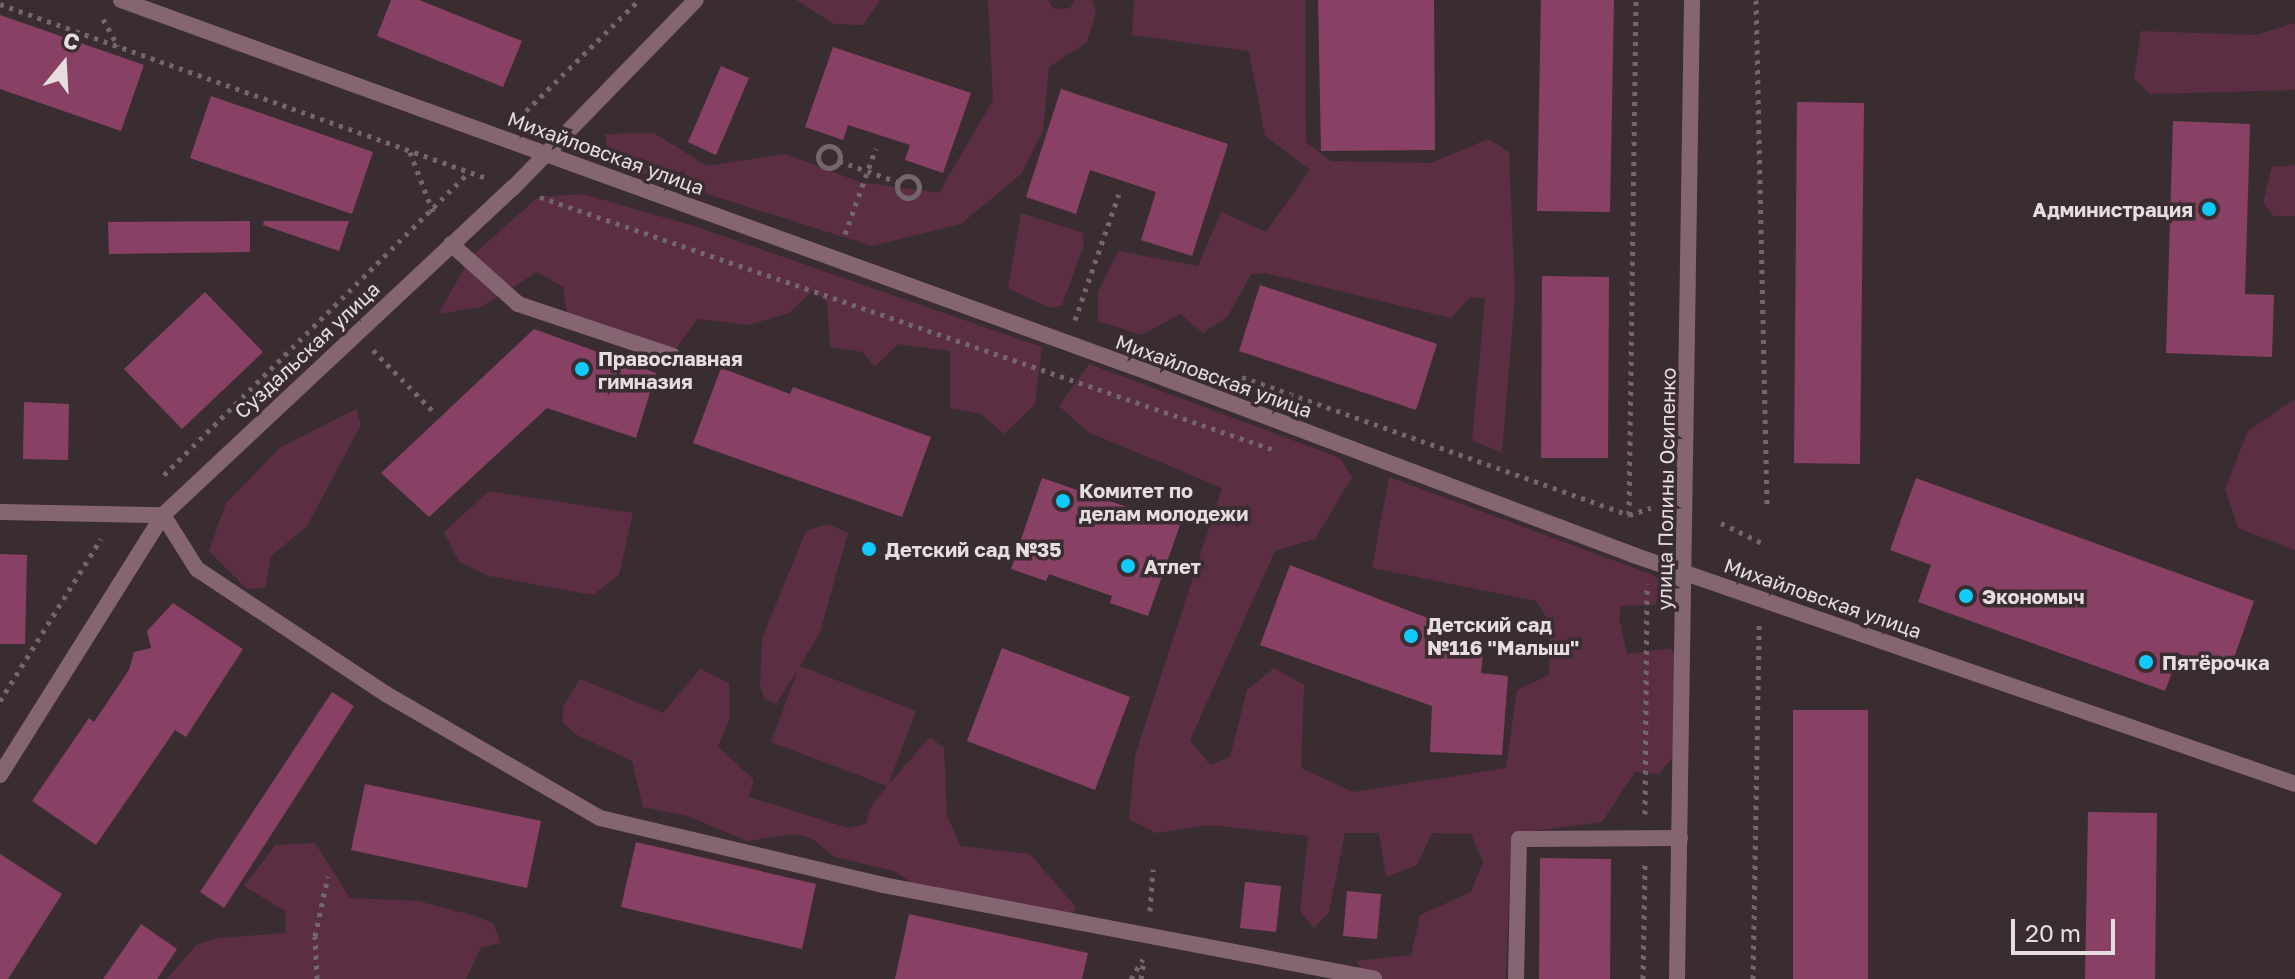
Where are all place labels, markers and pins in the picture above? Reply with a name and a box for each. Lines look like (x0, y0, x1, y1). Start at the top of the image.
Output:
place label: Администрация (2033, 197, 2193, 221)
marker: Администрация (2200, 200, 2218, 218)
place label: Православная гимназия (598, 346, 743, 393)
marker: Православная гимназия (573, 360, 591, 378)
place label: Комитет по делам молодежи (1079, 478, 1248, 525)
marker: Комитет по делам молодежи (1054, 492, 1072, 510)
place label: Детский сад №35 (885, 537, 1062, 561)
marker: Детский сад №35 (860, 540, 878, 558)
place label: Атлет (1144, 554, 1201, 578)
marker: Атлет (1119, 557, 1137, 575)
place label: Экономыч (1982, 584, 2085, 608)
marker: Экономыч (1957, 587, 1975, 605)
place label: Детский сад №116 "Малыш" (1427, 612, 1579, 659)
marker: Детский сад №116 "Малыш" (1402, 627, 1420, 645)
place label: Пятёрочка (2162, 650, 2270, 674)
marker: Пятёрочка (2137, 653, 2155, 671)

